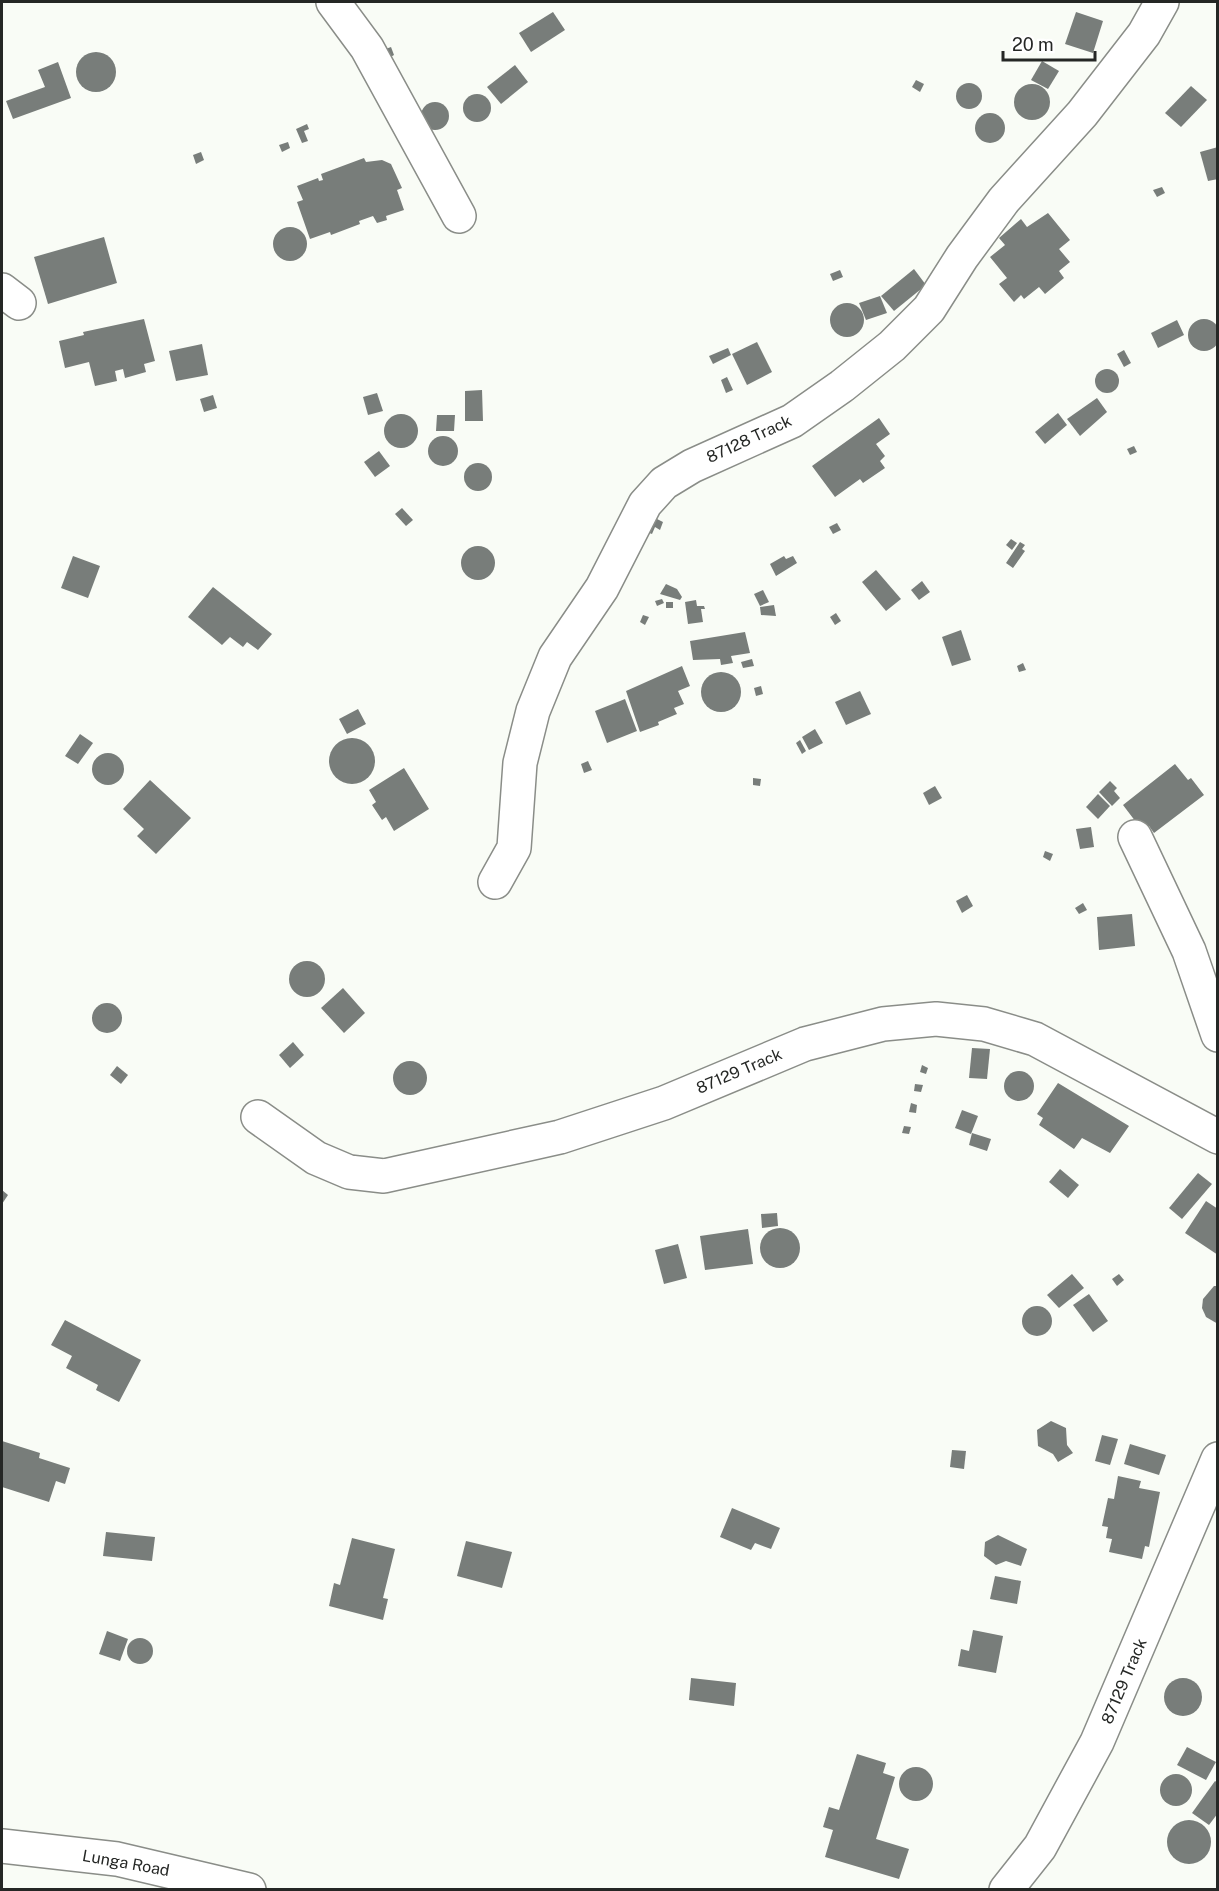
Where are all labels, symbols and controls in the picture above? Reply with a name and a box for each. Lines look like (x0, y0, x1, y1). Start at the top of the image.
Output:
scale bar (1003, 24, 1094, 62)
text: 20 m (1012, 34, 1054, 55)
street label: 87128 Track (703, 411, 795, 467)
street label: 87129 Track (693, 1044, 785, 1098)
street label: 87129 Track (1097, 1635, 1151, 1727)
street label: Lunga Road (81, 1846, 171, 1880)

